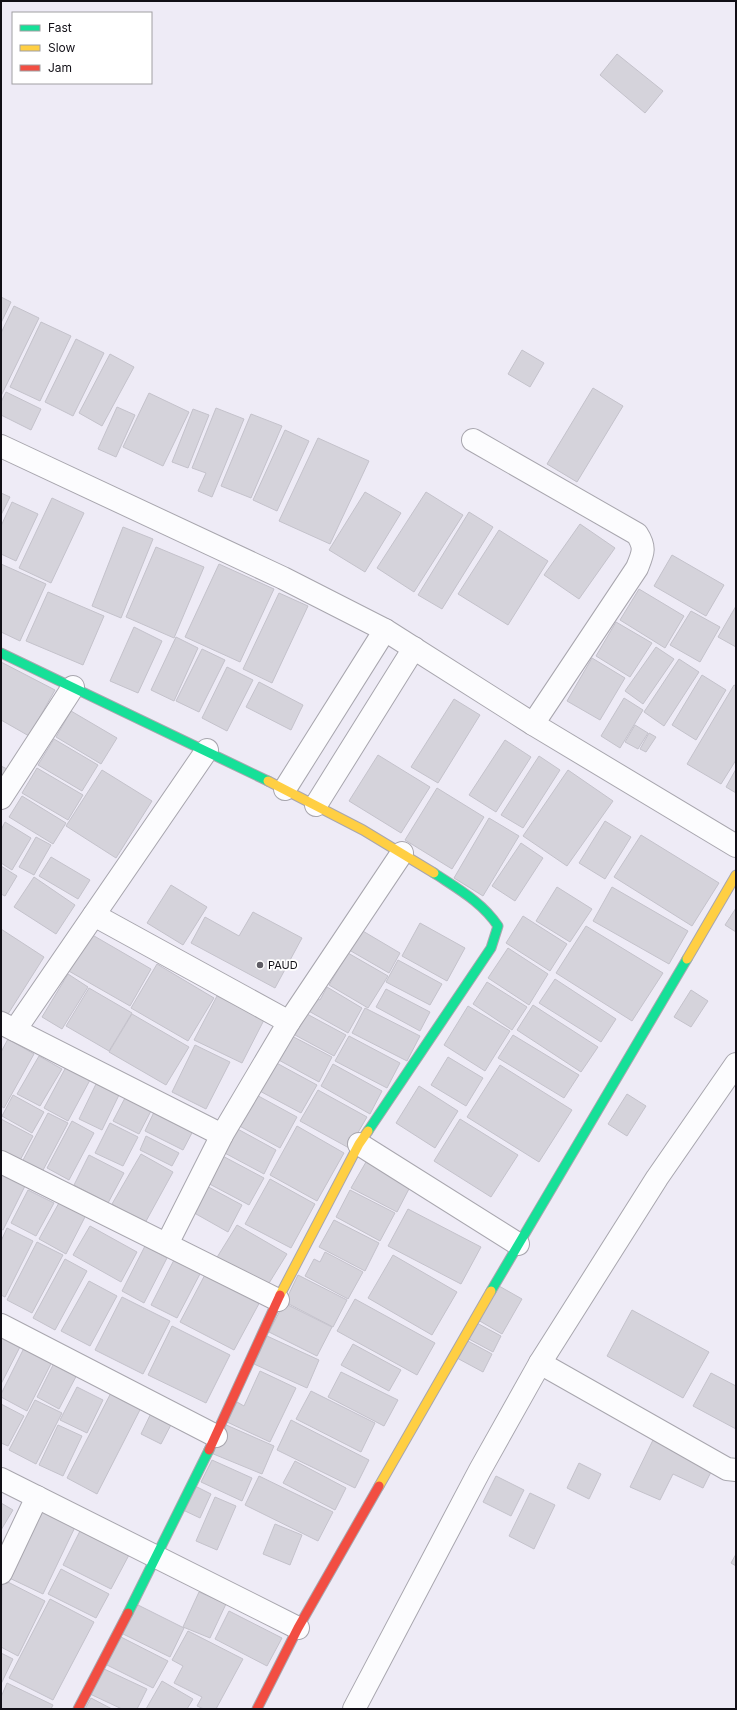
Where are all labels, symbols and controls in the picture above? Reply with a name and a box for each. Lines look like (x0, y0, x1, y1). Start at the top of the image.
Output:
legend (12, 12, 152, 84)
text: Fast (48, 20, 72, 35)
text: Slow (48, 40, 76, 55)
text: Jam (48, 60, 72, 75)
place label: PAUD (268, 958, 298, 972)
marker: PAUD (255, 960, 265, 970)

